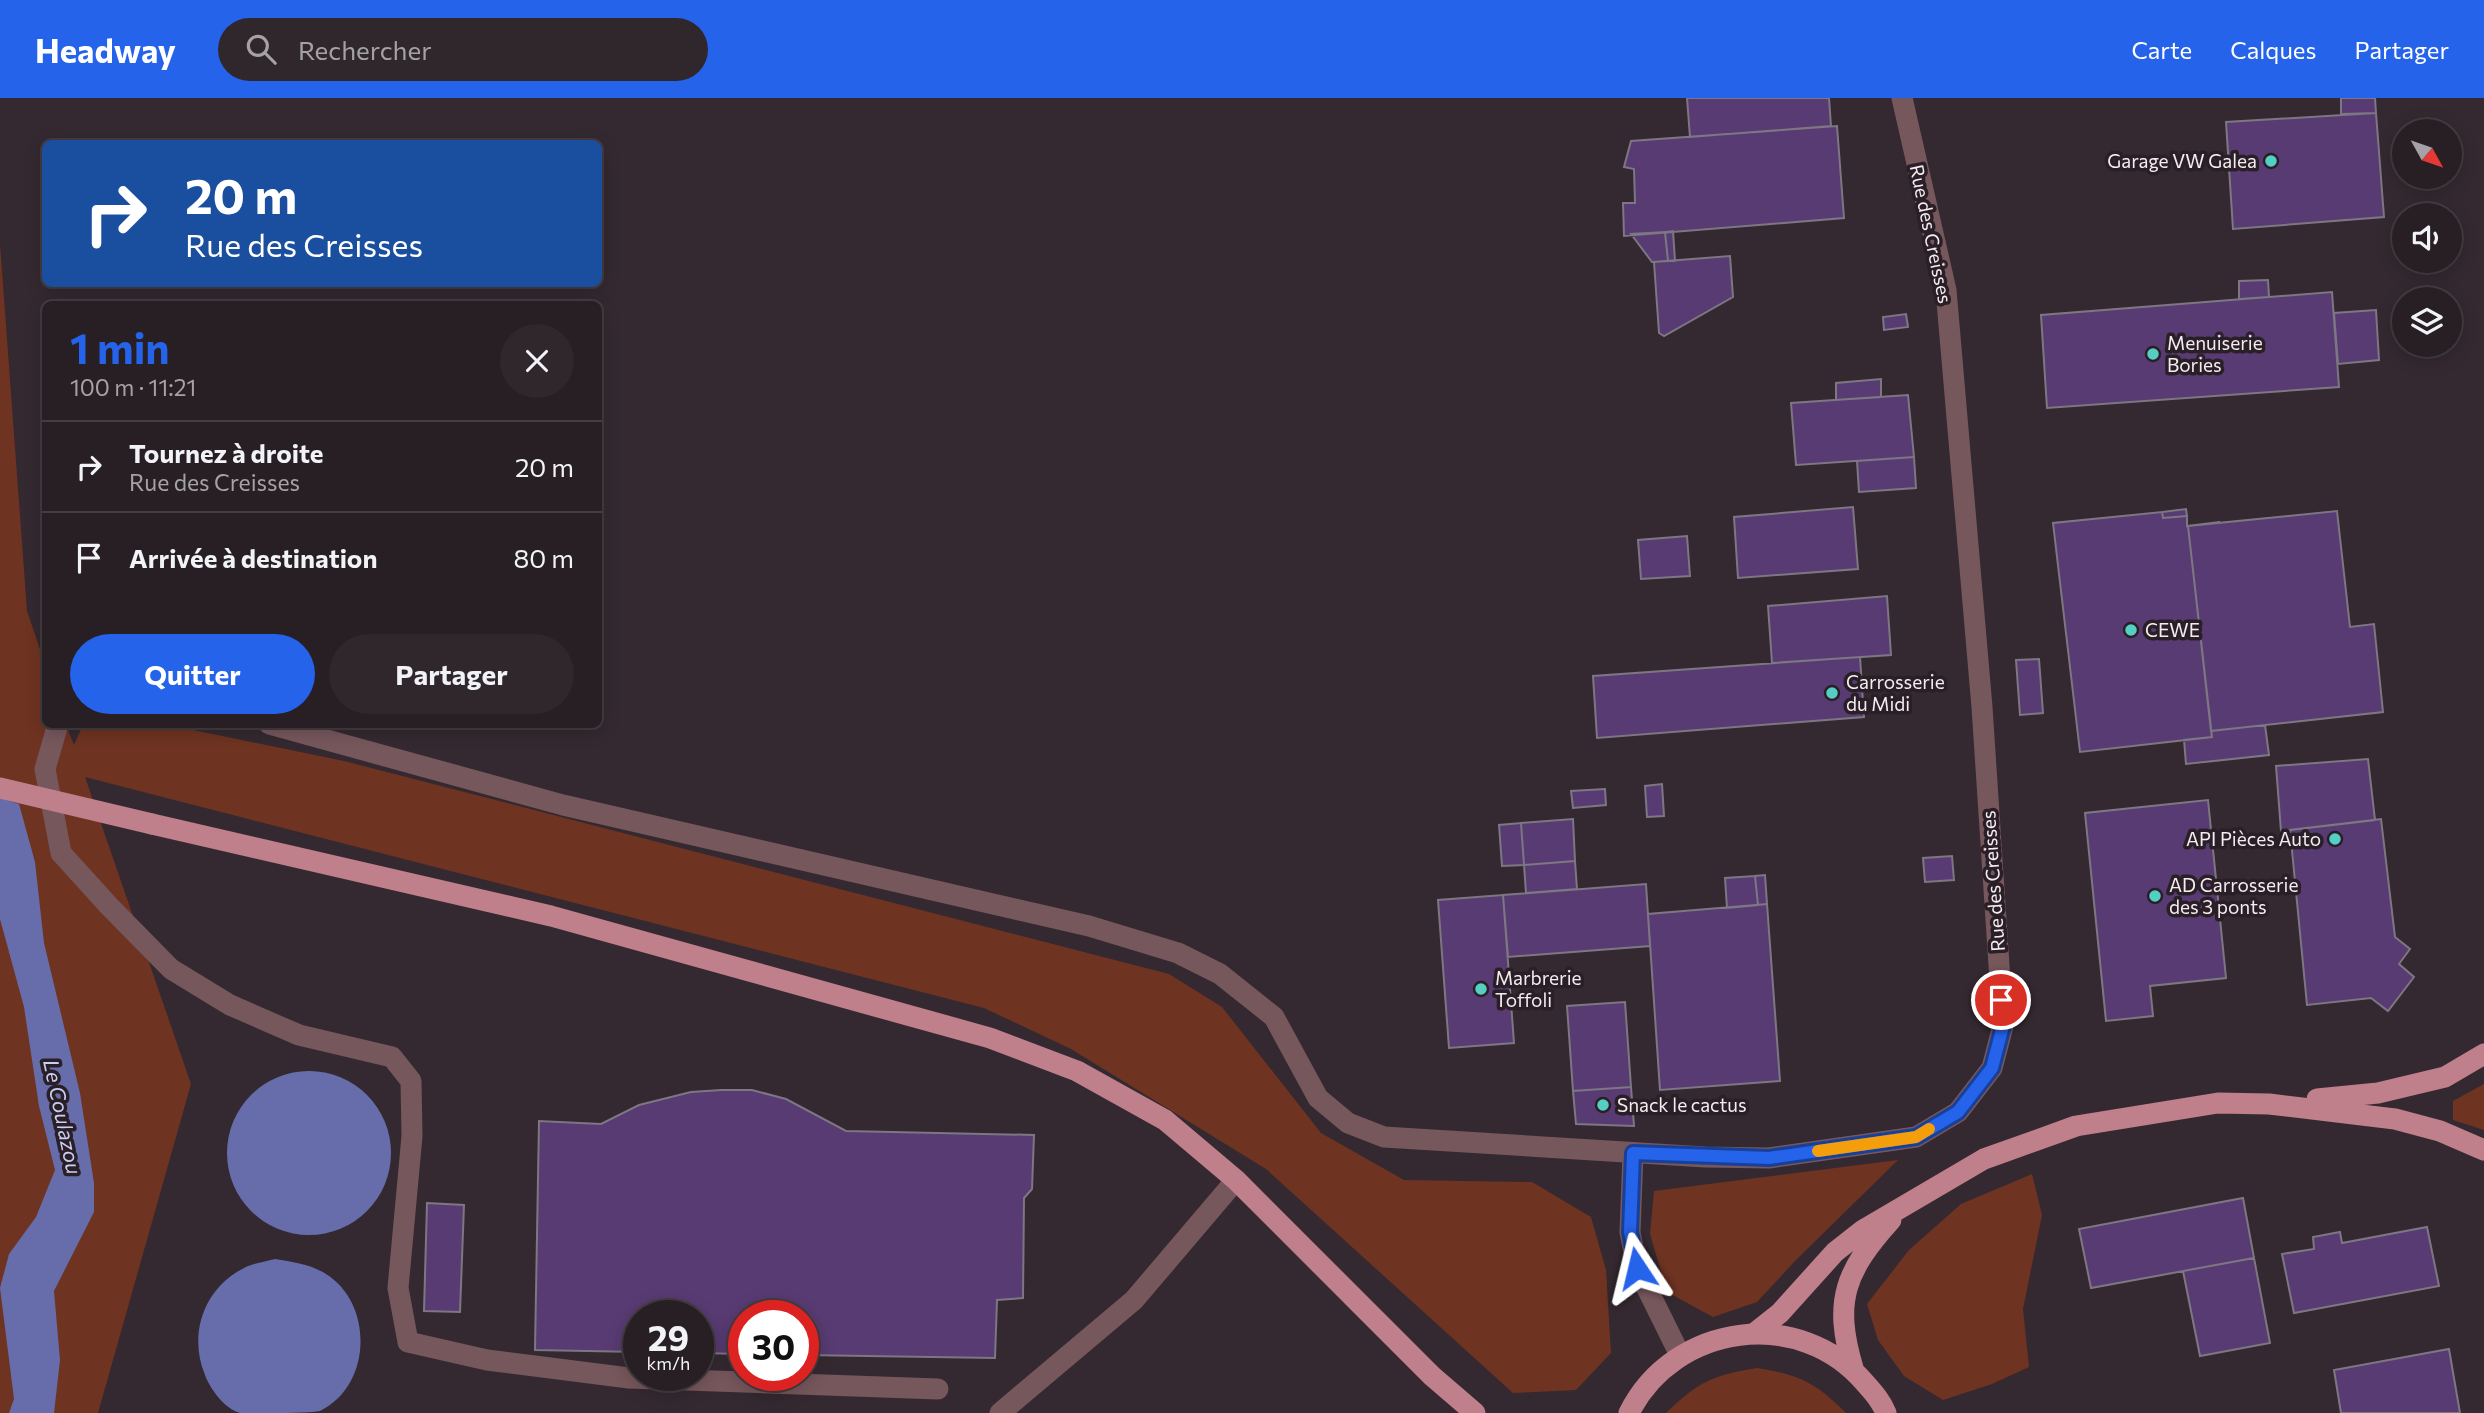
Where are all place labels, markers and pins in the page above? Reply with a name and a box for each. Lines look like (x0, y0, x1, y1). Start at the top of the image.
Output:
place label: Garage VW Galea (2107, 149, 2257, 172)
marker: Garage VW Galea (2263, 153, 2279, 169)
place label: Menuiserie Bories (2167, 331, 2263, 376)
marker: Menuiserie Bories (2145, 346, 2161, 362)
place label: CEWE (2145, 618, 2200, 641)
marker: CEWE (2123, 622, 2139, 638)
place label: Carrosserie du Midi (1846, 670, 1945, 715)
marker: Carrosserie du Midi (1824, 685, 1840, 701)
place label: API Pièces Auto (2186, 827, 2321, 850)
marker: API Pièces Auto (2327, 831, 2343, 847)
place label: AD Carrosserie des 3 ponts (2169, 873, 2299, 918)
marker: AD Carrosserie des 3 ponts (2147, 888, 2163, 904)
place label: Marbrerie Toffoli (1495, 966, 1582, 1011)
pin (1971, 970, 2031, 1030)
marker: Marbrerie Toffoli (1473, 981, 1489, 997)
place label: Snack le cactus (1617, 1093, 1747, 1116)
marker: Snack le cactus (1595, 1097, 1611, 1113)

